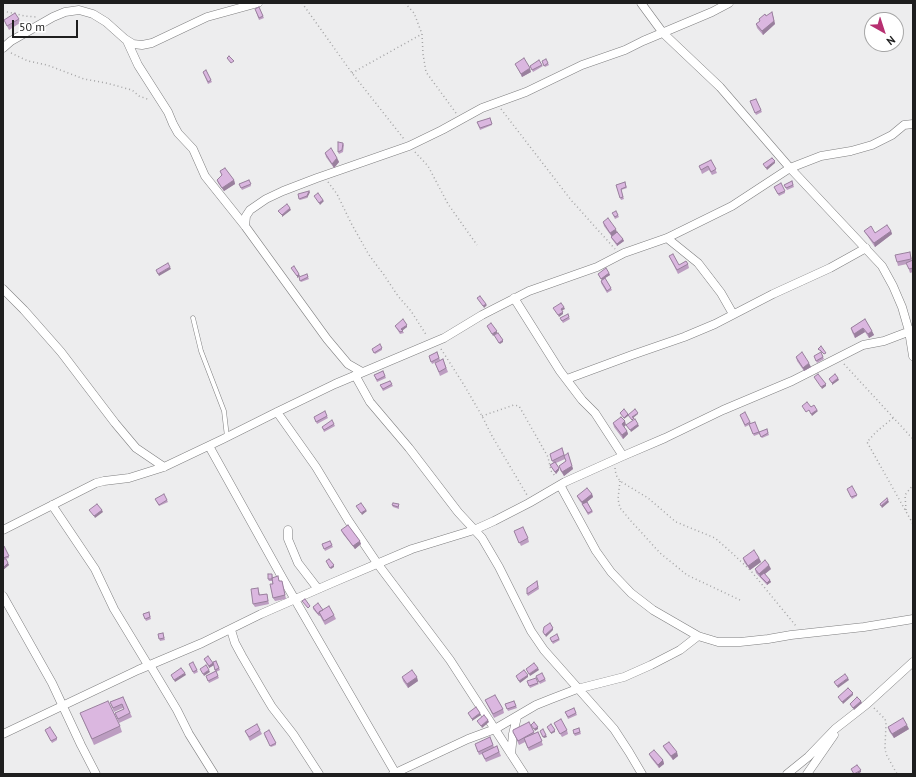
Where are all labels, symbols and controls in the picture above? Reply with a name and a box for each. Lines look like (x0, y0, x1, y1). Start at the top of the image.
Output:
scale bar (14, 12, 80, 38)
north arrow (864, 12, 904, 52)
text: 50 m (19, 19, 45, 34)
text: N (884, 33, 898, 48)

